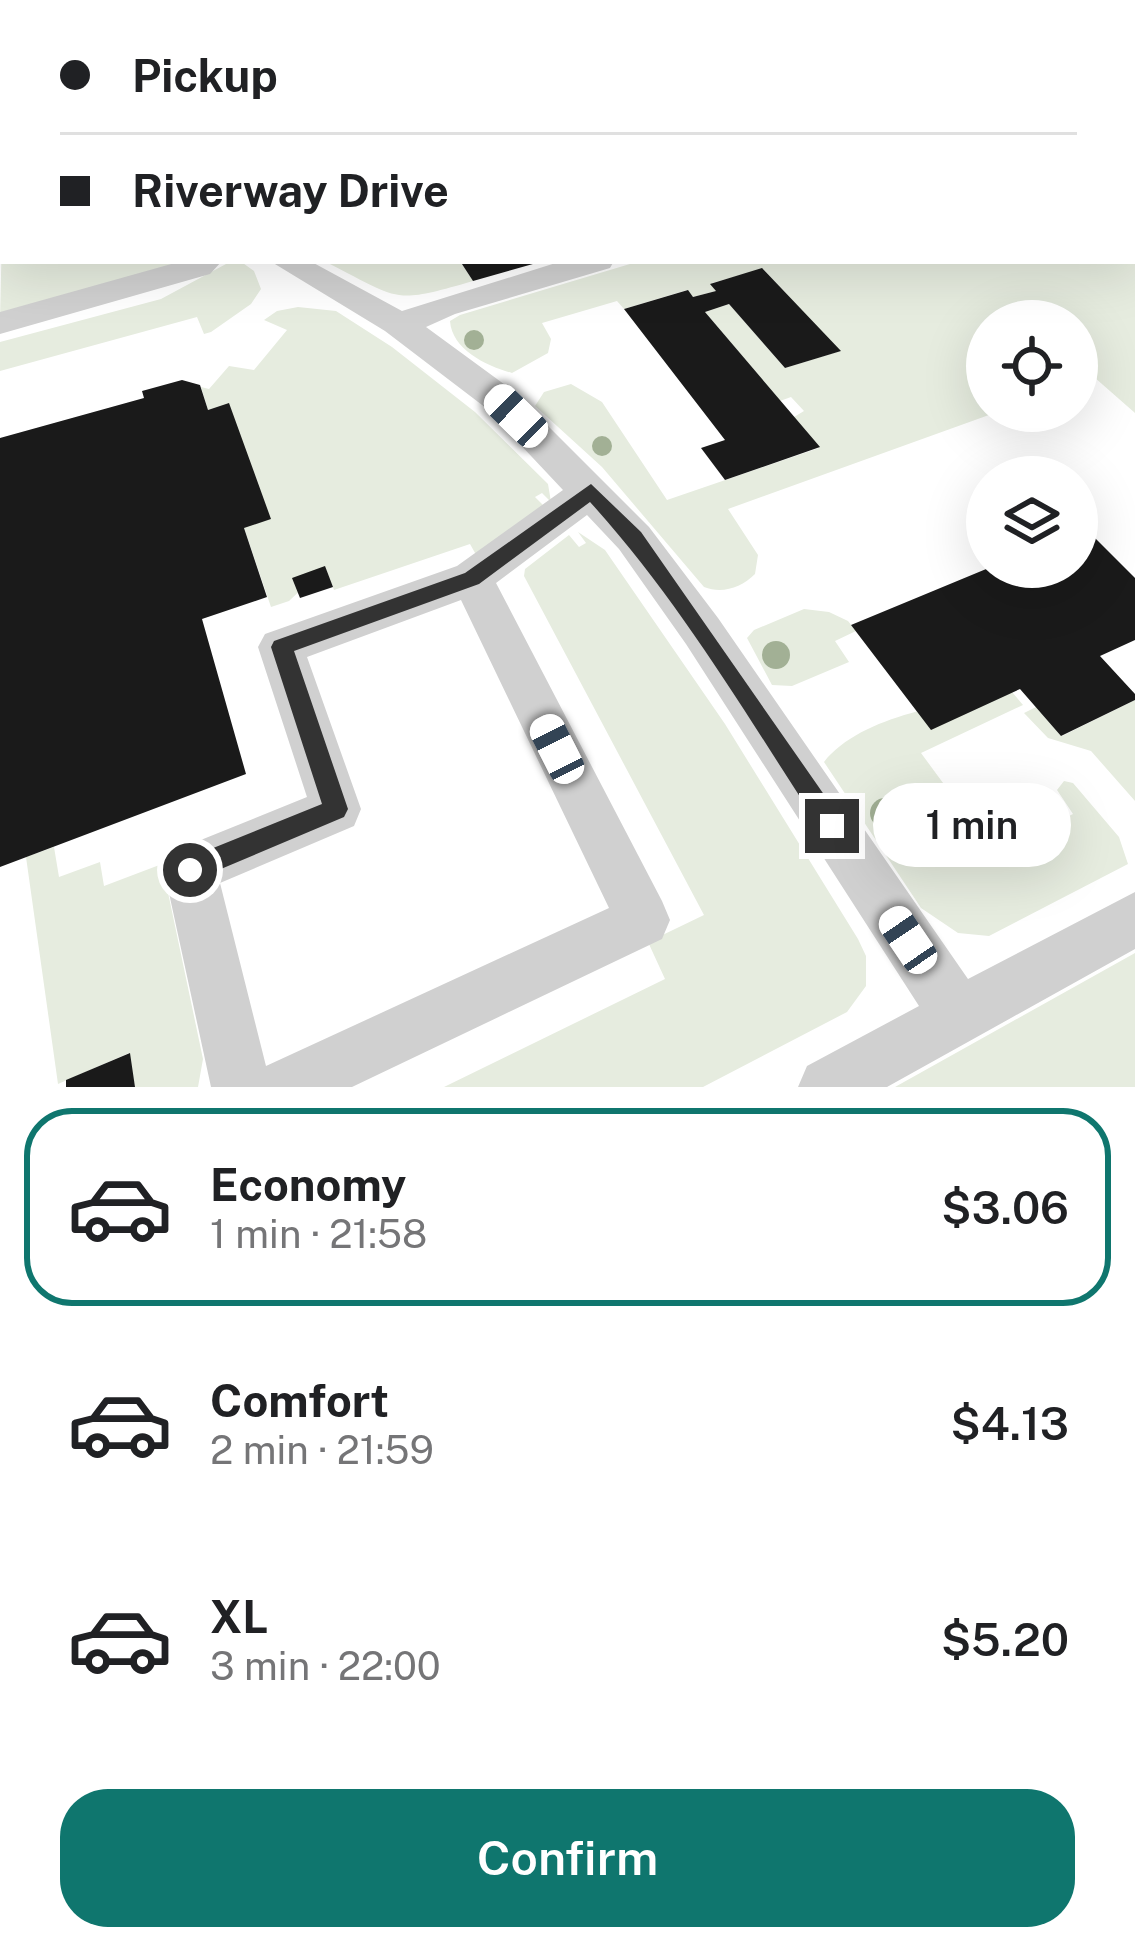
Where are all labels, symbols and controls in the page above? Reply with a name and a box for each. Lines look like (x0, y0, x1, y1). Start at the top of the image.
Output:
text: Pickup (132, 49, 278, 102)
text: Riverway Drive (132, 164, 449, 217)
map controls (966, 300, 1098, 588)
button: locate (966, 300, 1098, 432)
car (478, 378, 554, 454)
button: layers (966, 456, 1098, 588)
car (525, 709, 589, 789)
callout: 1 min (874, 784, 1072, 868)
route end (805, 799, 859, 853)
text: 1 min (926, 802, 1018, 848)
route start (163, 843, 217, 897)
car (873, 900, 943, 980)
icon: car (66, 1153, 174, 1261)
text: Economy (210, 1158, 406, 1211)
text: $3.06 (941, 1181, 1069, 1234)
text: 1 min · 21:58 (210, 1211, 427, 1257)
icon: car (66, 1369, 174, 1477)
text: Comfort (210, 1374, 389, 1427)
text: $4.13 (951, 1397, 1069, 1450)
text: 2 min · 21:59 (210, 1427, 434, 1473)
icon: car (66, 1585, 174, 1693)
text: XL (210, 1590, 268, 1643)
text: $5.20 (941, 1613, 1069, 1666)
text: 3 min · 22:00 (210, 1643, 441, 1689)
button: Confirm (60, 1789, 1075, 1927)

